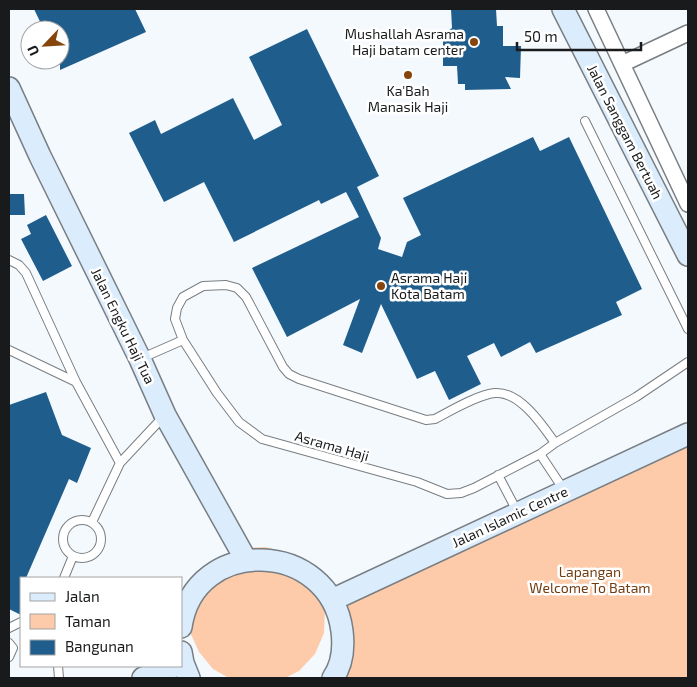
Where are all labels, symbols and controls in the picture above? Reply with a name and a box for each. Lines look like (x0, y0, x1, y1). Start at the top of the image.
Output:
north arrow (20, 20, 70, 70)
scale bar (517, 20, 641, 52)
place label: Mushallah Asrama Haji batam center (345, 25, 464, 58)
text: 50 m (524, 27, 558, 45)
marker: Mushallah Asrama Haji batam center (468, 36, 480, 48)
text: U (23, 43, 42, 59)
street label: Jalan Sanggam Bertuah (584, 62, 667, 202)
marker: Ka'Bah Manasik Haji (402, 69, 414, 81)
place label: Ka'Bah Manasik Haji (368, 82, 448, 115)
street label: Jalan Engku Haji Tua (88, 265, 159, 387)
place label: Asrama Haji Kota Batam (391, 269, 467, 302)
marker: Asrama Haji Kota Batam (375, 280, 387, 292)
street label: Asrama Haji (293, 427, 371, 464)
street label: Jalan Islamic Centre (449, 482, 570, 551)
park label: Lapangan Welcome To Batam (529, 563, 651, 596)
legend (20, 577, 182, 667)
text: Jalan (65, 587, 100, 605)
text: Taman (65, 612, 111, 630)
text: Bangunan (65, 637, 134, 655)

